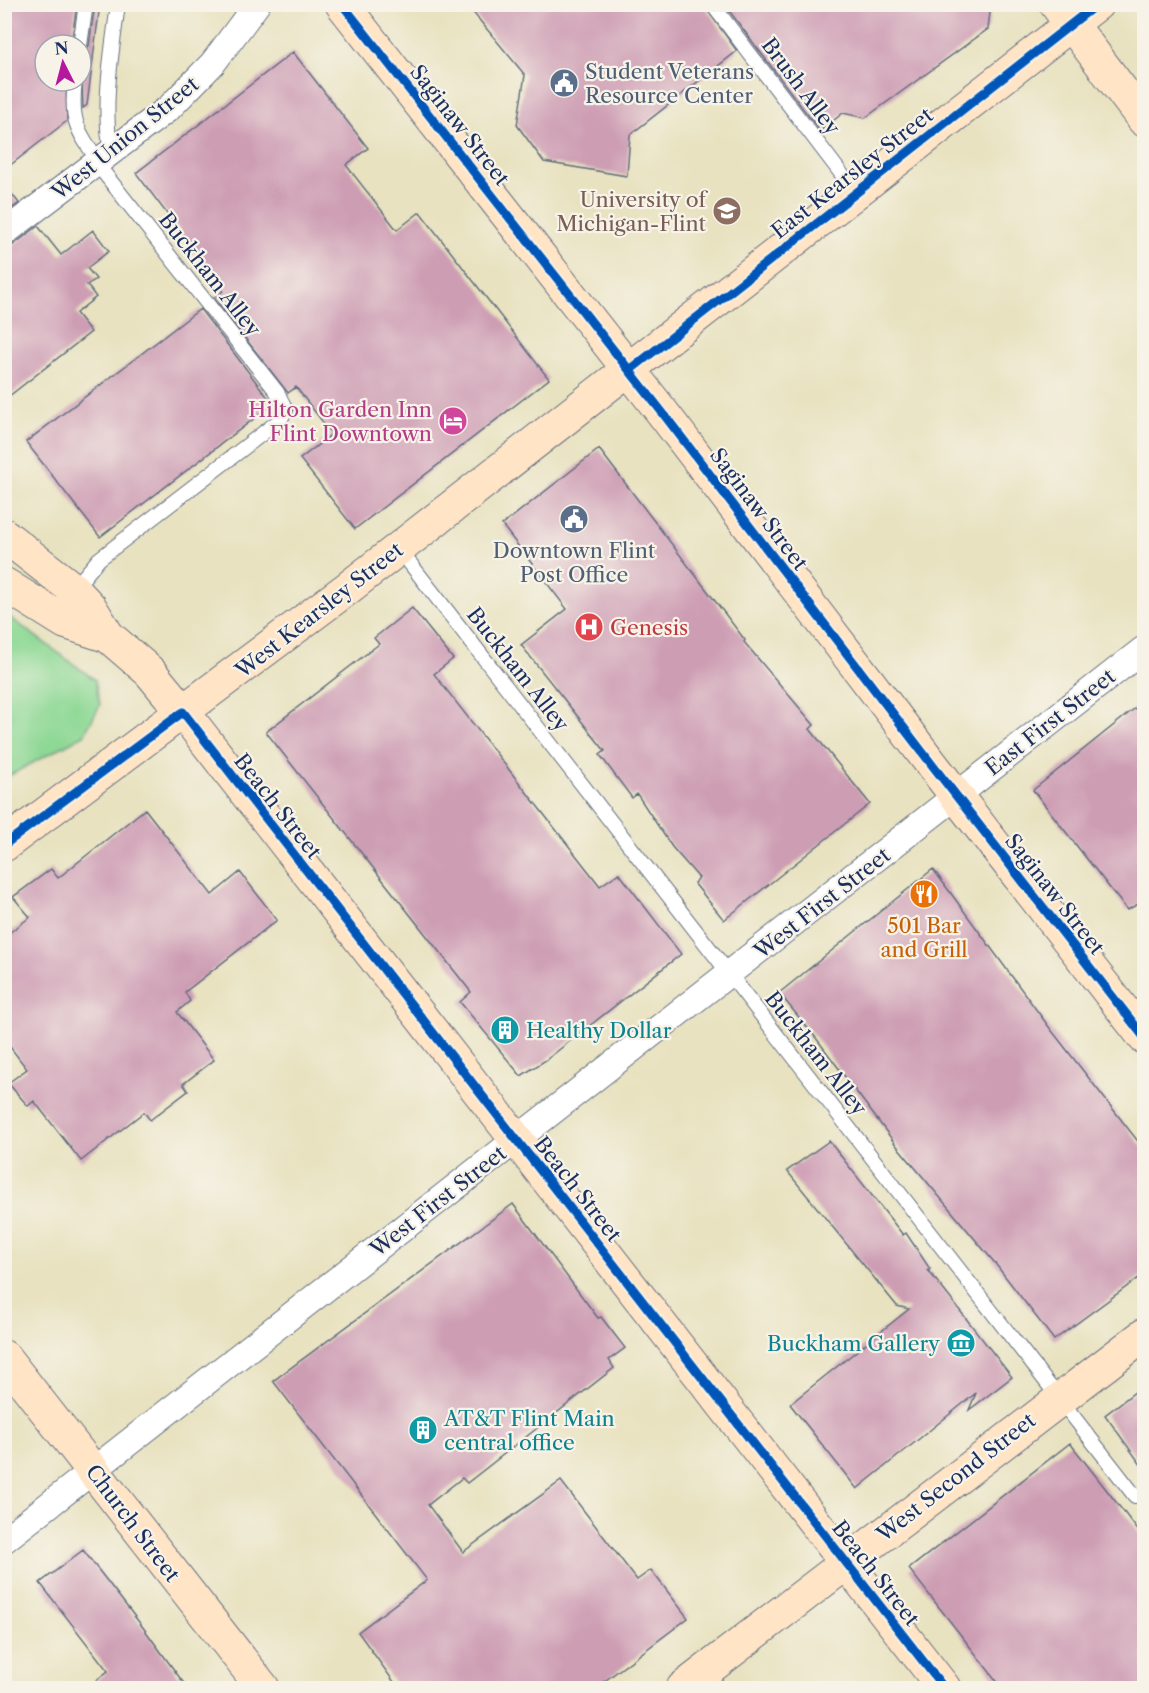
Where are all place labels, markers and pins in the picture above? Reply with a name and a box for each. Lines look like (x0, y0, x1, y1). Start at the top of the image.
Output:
place label: Student Veterans Resource Center (585, 59, 754, 108)
public building icon: Student Veterans Resource Center (548, 67, 580, 99)
place label: University of Michigan-Flint (556, 187, 708, 236)
school or university icon: University of Michigan-Flint (711, 195, 743, 227)
place label: Hilton Garden Inn Flint Downtown (248, 397, 432, 446)
hotel icon: Hilton Garden Inn Flint Downtown (437, 405, 469, 437)
public building icon: Downtown Flint Post Office (558, 503, 590, 535)
place label: Downtown Flint Post Office (493, 538, 656, 587)
hospital icon: Genesis (573, 611, 605, 643)
place label: Genesis (610, 615, 688, 640)
restaurant icon: 501 Bar and Grill (908, 878, 940, 910)
place label: 501 Bar and Grill (880, 913, 968, 962)
building icon: Healthy Dollar (489, 1014, 521, 1046)
place label: Healthy Dollar (526, 1018, 672, 1043)
museum icon: Buckham Gallery (945, 1327, 977, 1359)
place label: Buckham Gallery (767, 1331, 940, 1356)
place label: AT&T Flint Main central office (443, 1406, 615, 1455)
building icon: AT&T Flint Main central office (407, 1414, 439, 1446)

